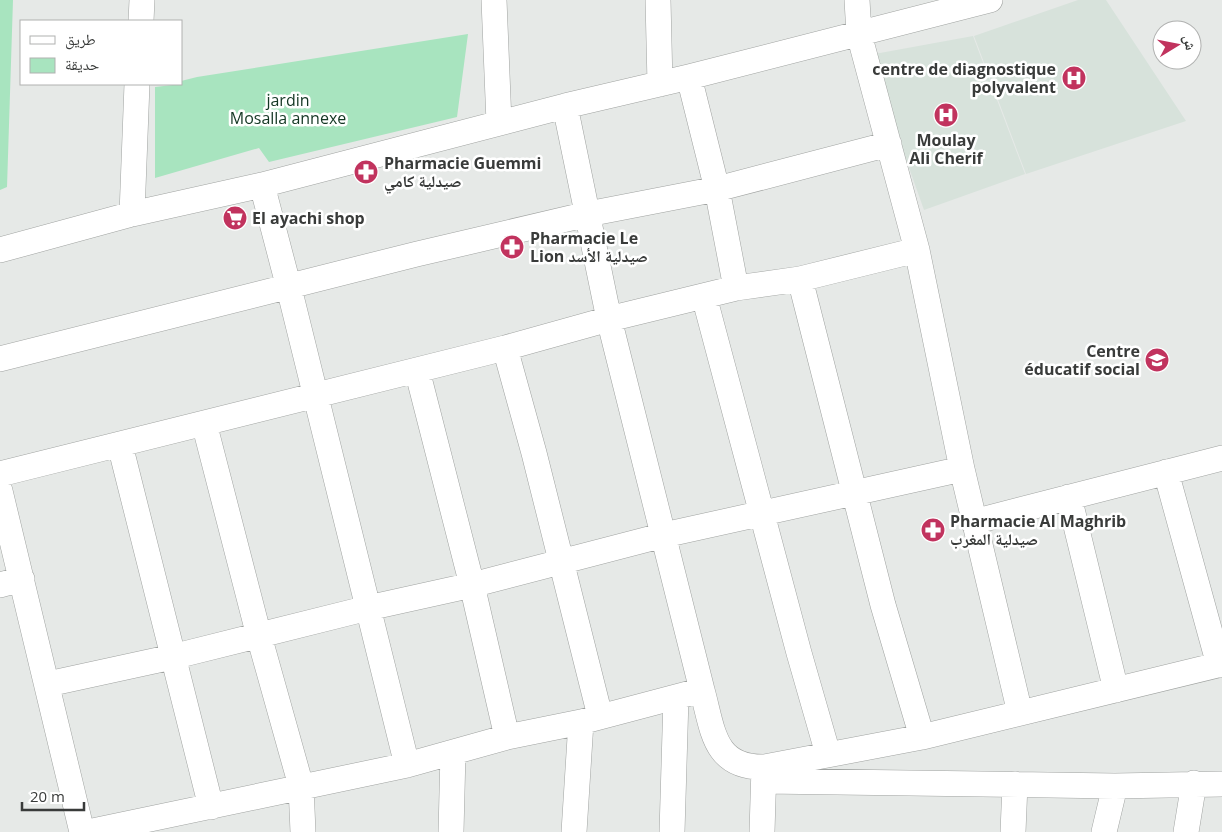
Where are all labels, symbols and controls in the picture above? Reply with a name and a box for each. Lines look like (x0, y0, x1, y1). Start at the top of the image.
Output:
legend (20, 20, 182, 85)
north arrow (1152, 20, 1202, 70)
text: طريق (65, 29, 96, 50)
text: ش (1180, 34, 1201, 52)
text: حديقة (65, 54, 100, 74)
place label: centre de diagnostique polyvalent (872, 58, 1056, 98)
hospital icon: centre de diagnostique polyvalent (1061, 65, 1087, 91)
park label: jardin Mosalla annexe (230, 89, 346, 129)
hospital icon: Moulay Ali Cherif (933, 102, 959, 128)
place label: Moulay Ali Cherif (909, 129, 984, 169)
place label: Pharmacie Guemmi صيدلية كامي (384, 152, 541, 194)
pharmacy icon: Pharmacie Guemmi صيدلية كامي (353, 159, 379, 185)
supermarket icon: El ayachi shop (222, 205, 248, 231)
place label: El ayachi shop (252, 207, 365, 229)
place label: Pharmacie Le Lion صيدلية الأسد (530, 227, 648, 267)
pharmacy icon: Pharmacie Le Lion صيدلية الأسد (499, 234, 525, 260)
place label: Centre éducatif social (1024, 340, 1140, 380)
school or university icon: Centre éducatif social (1144, 347, 1170, 373)
place label: Pharmacie Al Maghrib صيدلية المغرب (950, 510, 1126, 550)
pharmacy icon: Pharmacie Al Maghrib صيدلية المغرب (920, 517, 946, 543)
scale bar (22, 780, 85, 812)
text: 20 m (30, 786, 65, 806)

